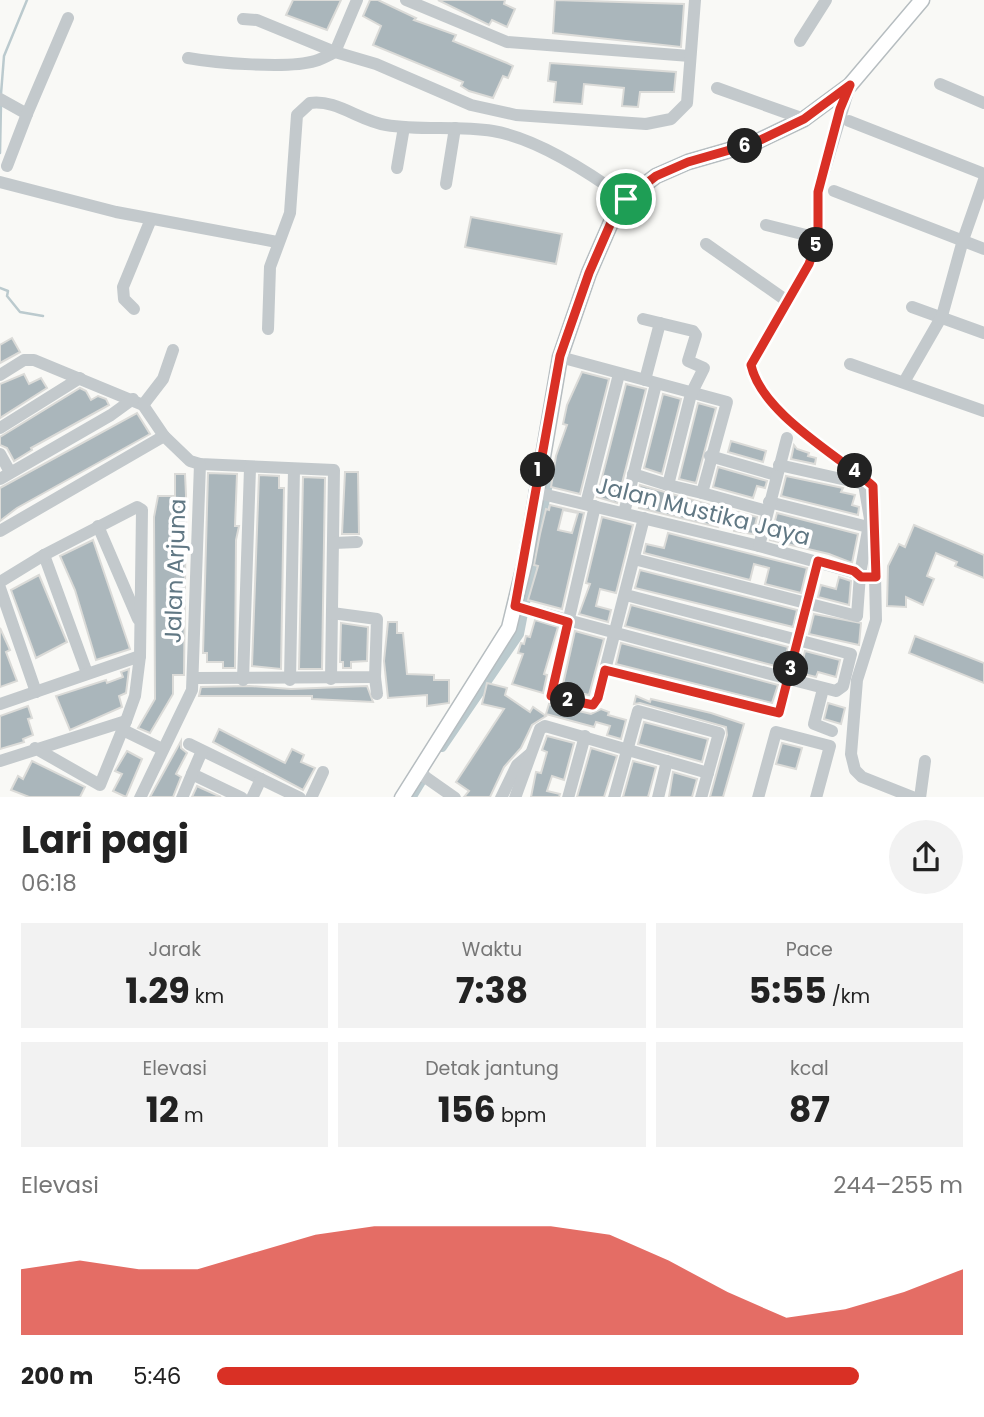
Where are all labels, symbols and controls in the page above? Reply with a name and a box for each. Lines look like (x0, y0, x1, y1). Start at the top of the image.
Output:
pin: 6 (728, 128, 762, 164)
text: 6 (738, 132, 751, 159)
pin (596, 169, 656, 229)
icon: arrive (607, 180, 645, 218)
pin: 5 (798, 228, 834, 262)
text: 5 (809, 231, 822, 258)
pin: 1 (520, 452, 556, 488)
pin: 4 (838, 454, 872, 489)
text: 1 (534, 456, 541, 483)
text: 4 (848, 457, 861, 484)
street label: Jalan Mustika Jaya (592, 469, 814, 553)
street label: Jalan Arjuna (156, 498, 194, 644)
pin: 3 (774, 652, 808, 686)
text: 3 (785, 655, 796, 682)
pin: 2 (550, 682, 586, 718)
text: 2 (562, 686, 573, 713)
text: Lari pagi (21, 813, 189, 866)
button: share (889, 820, 963, 894)
text: 06:18 (21, 867, 77, 899)
text: Jarak (148, 936, 201, 963)
text: Waktu (462, 936, 522, 963)
text: Pace (786, 936, 833, 963)
text: 1.29 (125, 966, 190, 1015)
text: 7:38 (456, 966, 528, 1015)
text: 5:55 (748, 966, 827, 1015)
text: km (190, 983, 224, 1010)
text: /km (827, 983, 870, 1010)
text: Elevasi (143, 1055, 207, 1082)
text: Detak jantung (425, 1055, 559, 1082)
text: kcal (790, 1055, 829, 1082)
text: 12 (146, 1085, 179, 1134)
text: 156 (438, 1085, 496, 1134)
text: 87 (789, 1085, 830, 1134)
text: m (179, 1102, 204, 1129)
text: bpm (496, 1102, 546, 1129)
text: Elevasi (21, 1169, 99, 1201)
text: 244–255 m (833, 1169, 963, 1201)
text: 200 m (21, 1360, 93, 1392)
text: 5:46 (133, 1360, 181, 1392)

